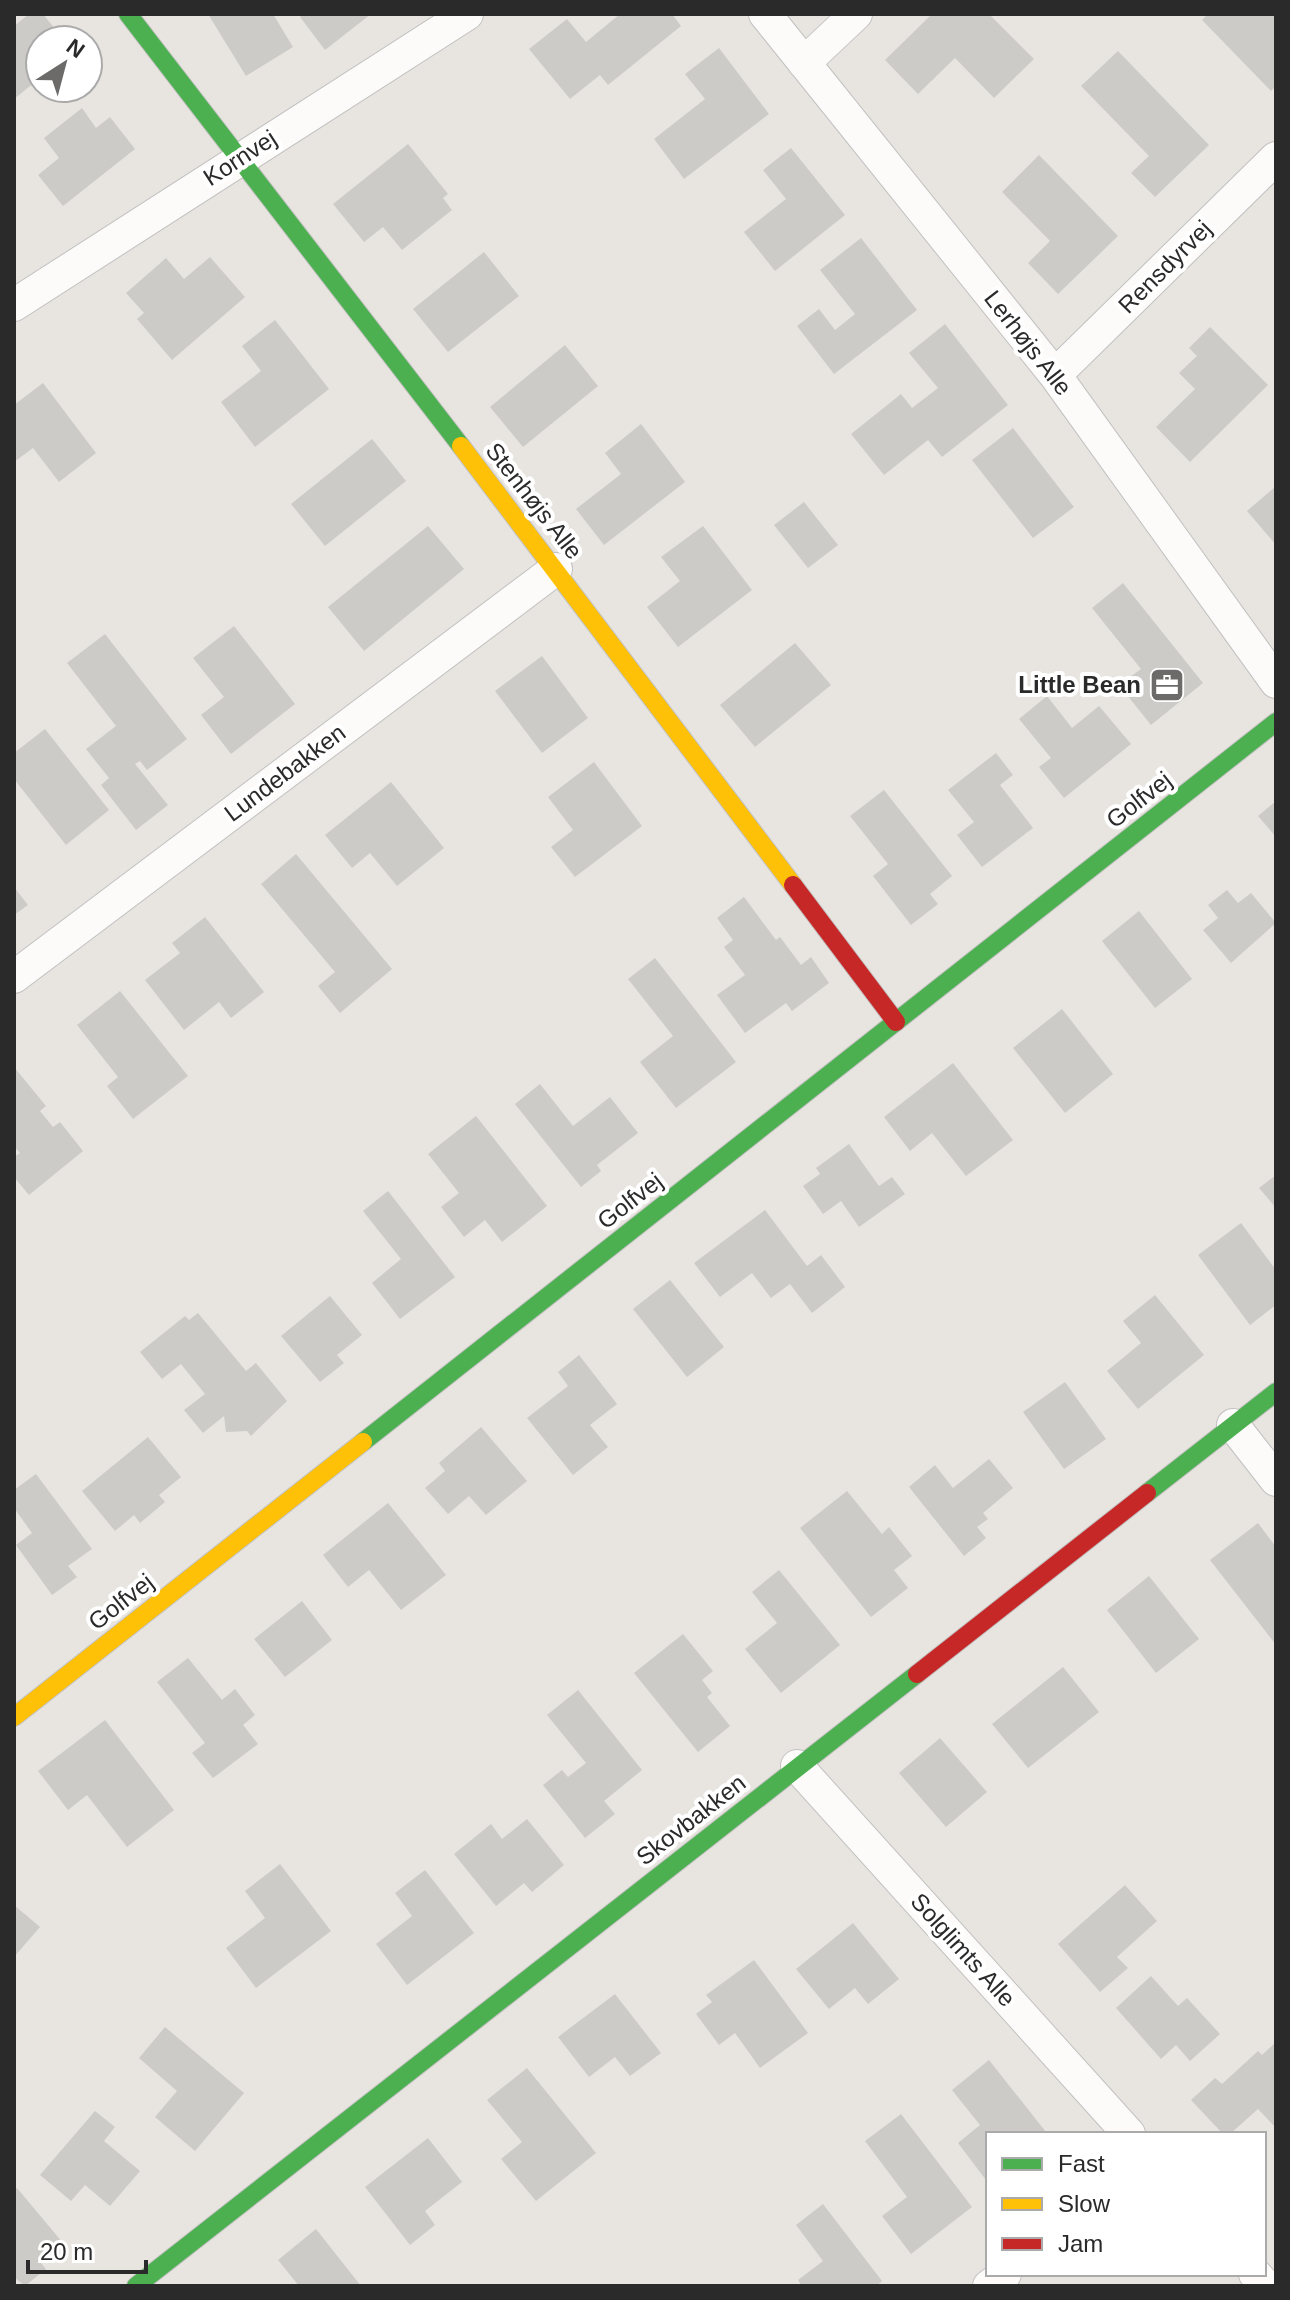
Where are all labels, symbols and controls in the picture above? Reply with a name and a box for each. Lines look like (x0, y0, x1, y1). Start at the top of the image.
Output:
north arrow (24, 24, 104, 104)
text: N (62, 33, 89, 63)
street label: Kornvej (198, 124, 281, 191)
street label: Rensdyrvej (1113, 215, 1217, 319)
street label: Lerhøjs Alle (979, 285, 1078, 400)
street label: Stenhøjs Alle (481, 437, 588, 564)
office icon: Little Bean (1148, 666, 1186, 704)
place label: Little Bean (1018, 671, 1141, 698)
street label: Lundebakken (219, 718, 350, 827)
street label: Golfvej (1101, 766, 1176, 833)
street label: Golfvej (592, 1167, 667, 1234)
street label: Golfvej (83, 1568, 158, 1635)
street label: Skovbakken (631, 1769, 751, 1870)
street label: Solglimts Alle (906, 1888, 1021, 2012)
legend (986, 2132, 1266, 2276)
text: Fast (1058, 2150, 1105, 2177)
text: Slow (1058, 2190, 1111, 2217)
scale bar (28, 2224, 146, 2274)
text: Jam (1058, 2230, 1103, 2257)
text: 20 m (40, 2238, 93, 2265)

